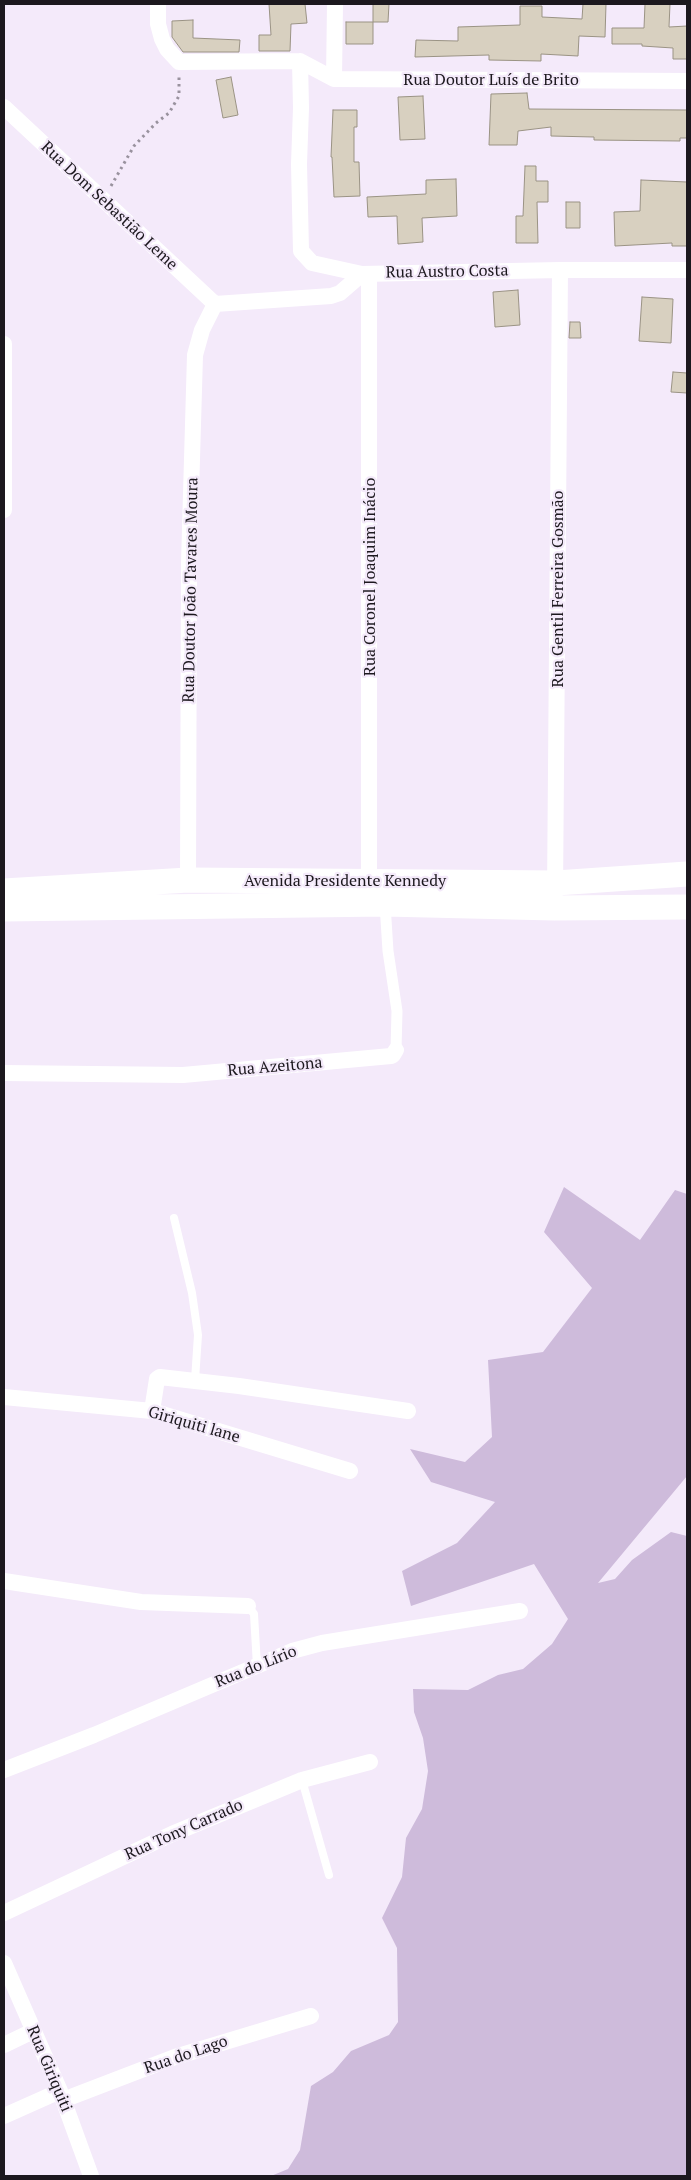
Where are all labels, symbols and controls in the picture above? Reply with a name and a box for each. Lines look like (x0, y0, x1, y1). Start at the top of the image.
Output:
street label: Rua Doutor Luís de Brito (403, 70, 579, 90)
street label: Rua Dom Sebastião Leme (37, 138, 181, 274)
street label: Rua Austro Costa (385, 261, 509, 283)
street label: Rua Doutor João Tavares Moura (179, 477, 203, 703)
street label: Rua Coronel Joaquim Inácio (360, 478, 380, 676)
street label: Rua Gentil Ferreira Gosmão (548, 491, 568, 687)
street label: Avenida Presidente Kennedy (244, 871, 446, 891)
street label: Rua Azeitona (227, 1053, 323, 1081)
street label: Giriquiti lane (146, 1403, 242, 1447)
street label: Rua do Lírio (212, 1642, 300, 1692)
street label: Rua Tony Carrado (122, 1795, 246, 1865)
street label: Rua Giriquiti (22, 2023, 76, 2115)
street label: Rua do Lago (142, 2032, 230, 2078)

